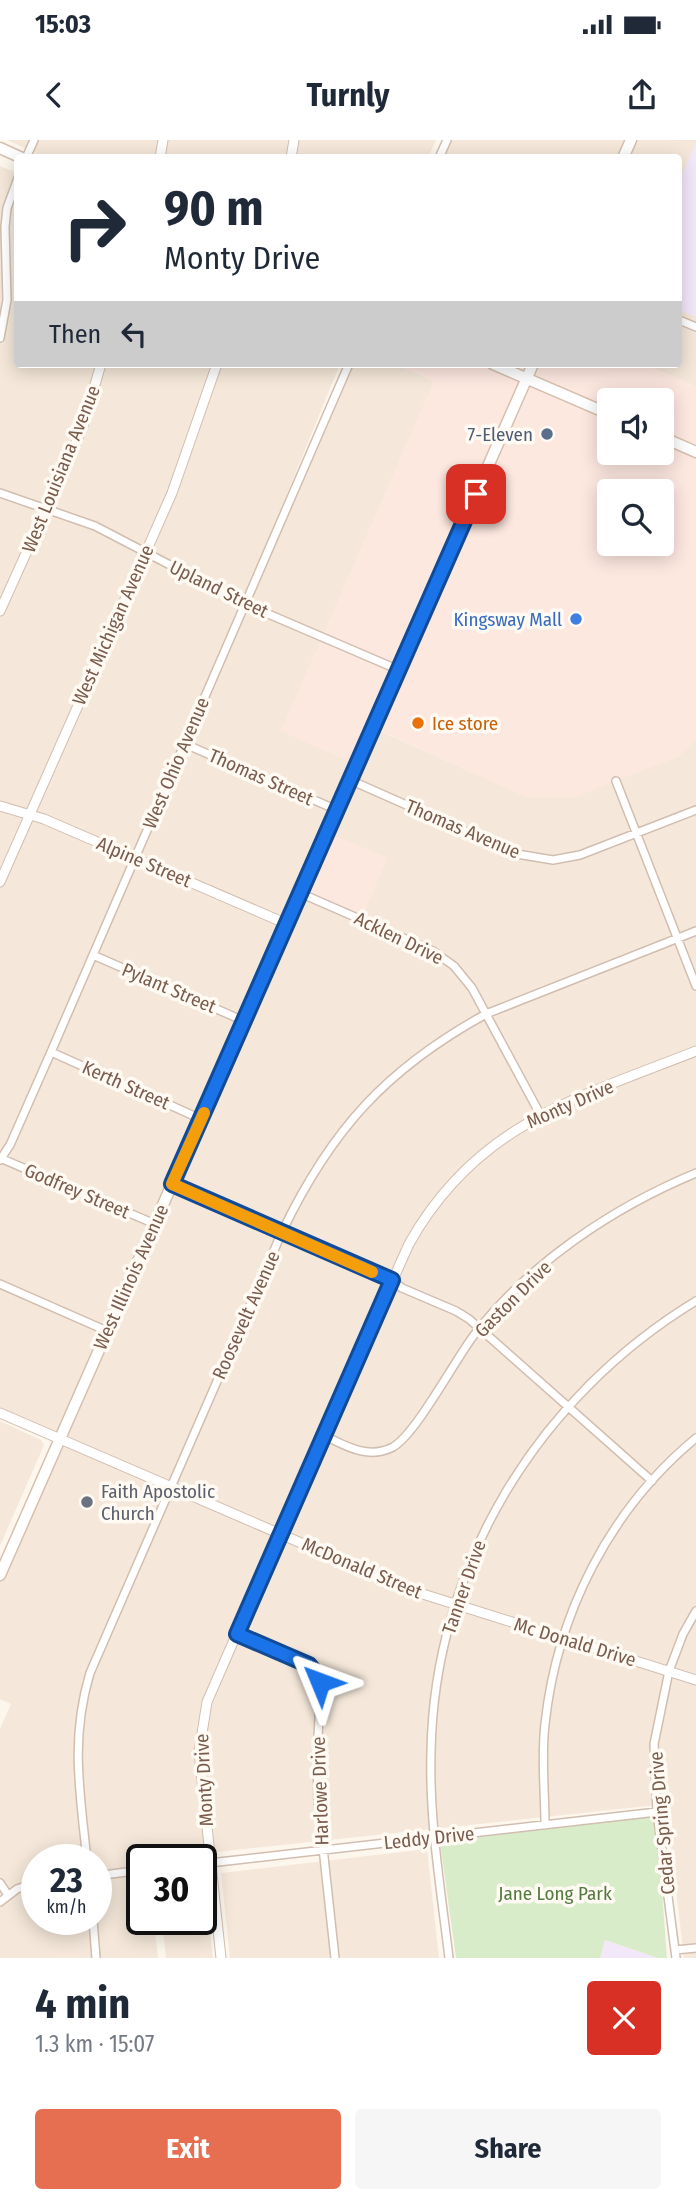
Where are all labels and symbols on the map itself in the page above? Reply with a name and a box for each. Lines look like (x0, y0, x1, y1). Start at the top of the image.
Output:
street label: West Louisiana Avenue (17, 382, 105, 556)
place label: 7-Eleven (468, 423, 533, 446)
marker: 7-Eleven (539, 426, 555, 442)
pin (446, 464, 506, 524)
street label: West Michigan Avenue (67, 541, 159, 709)
street label: Upland Street (166, 555, 273, 623)
place label: Kingsway Mall (454, 608, 562, 631)
marker: Kingsway Mall (568, 611, 584, 627)
street label: West Ohio Avenue (138, 694, 214, 832)
place label: Ice store (432, 712, 498, 735)
marker: Ice store (410, 715, 426, 731)
street label: Thomas Street (205, 744, 317, 811)
street label: Thomas Avenue (402, 795, 524, 863)
street label: Alpine Street (93, 832, 195, 893)
street label: Acklen Drive (351, 907, 447, 969)
street label: Pylant Street (118, 958, 220, 1018)
street label: Kerth Street (79, 1056, 174, 1115)
street label: Monty Drive (523, 1075, 617, 1133)
street label: Godfrey Street (21, 1159, 134, 1224)
street label: West Illinois Avenue (89, 1201, 173, 1353)
street label: Roosevelt Avenue (207, 1247, 285, 1383)
street label: Gaston Drive (470, 1256, 556, 1342)
place label: Faith Apostolic Church (101, 1480, 215, 1525)
marker: Faith Apostolic Church (79, 1494, 95, 1510)
street label: McDonald Street (299, 1532, 426, 1604)
street label: Tanner Drive (437, 1537, 491, 1637)
street label: Mc Donald Drive (511, 1613, 639, 1671)
position arrow (283, 1645, 357, 1719)
street label: Monty Drive (190, 1733, 218, 1827)
street label: Harlowe Drive (307, 1736, 333, 1846)
street label: Cedar Spring Drive (644, 1750, 680, 1896)
street label: Leddy Drive (383, 1822, 475, 1854)
speed limit sign: 30 (126, 1844, 217, 1935)
park label: Jane Long Park (498, 1882, 612, 1905)

